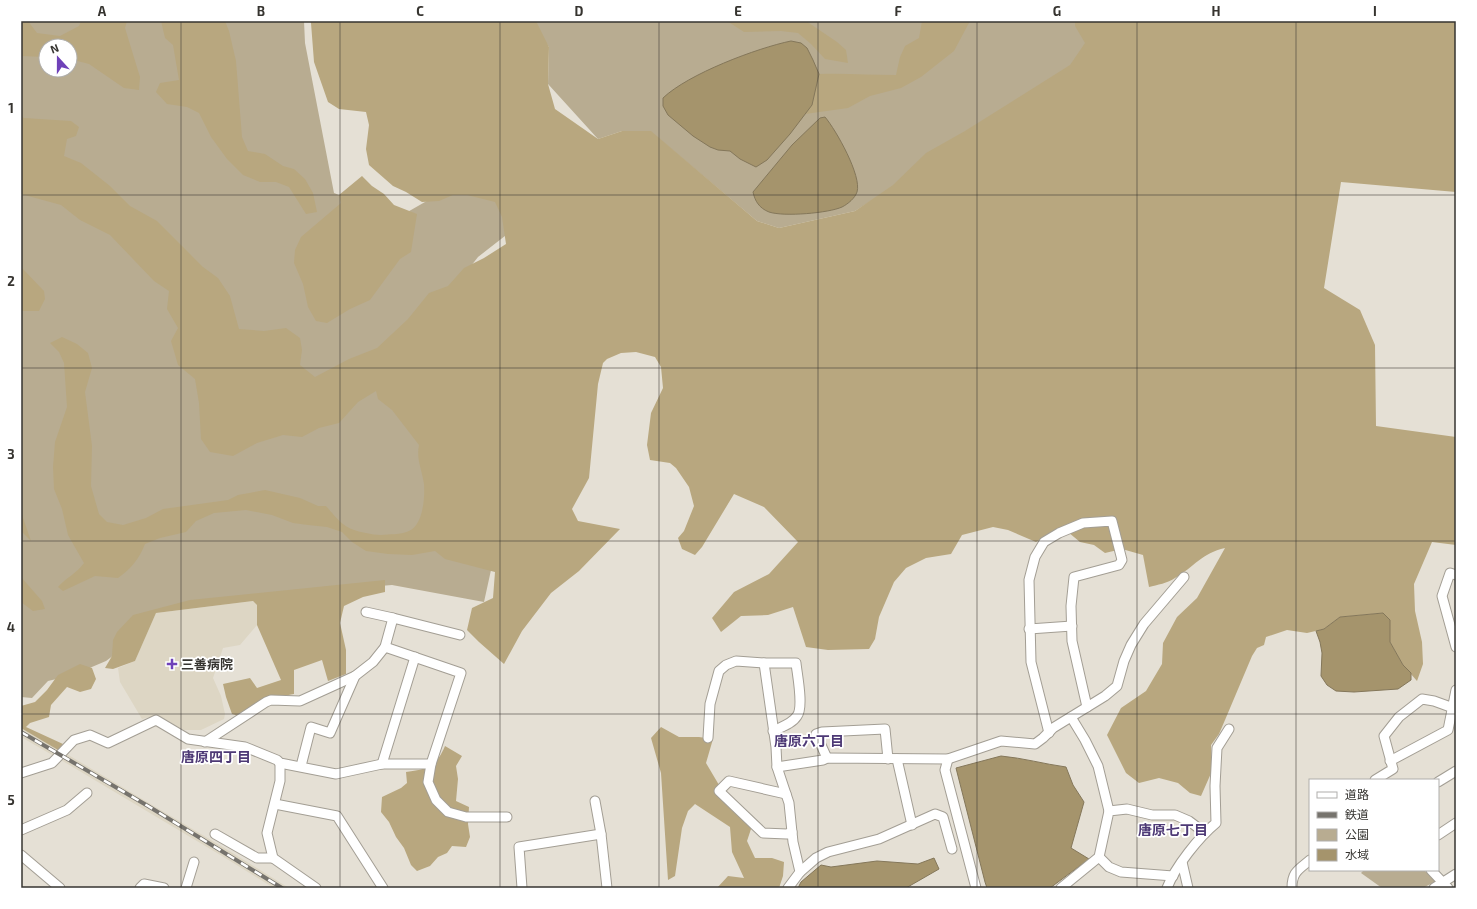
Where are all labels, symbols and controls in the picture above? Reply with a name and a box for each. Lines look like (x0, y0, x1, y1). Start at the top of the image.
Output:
text: A (98, 3, 107, 19)
text: B (257, 3, 265, 19)
text: C (416, 3, 424, 19)
text: D (575, 3, 584, 19)
text: E (734, 3, 742, 19)
text: F (894, 3, 902, 19)
text: G (1053, 3, 1061, 19)
text: H (1212, 3, 1221, 19)
text: I (1373, 3, 1377, 19)
north arrow (38, 38, 78, 78)
text: N (48, 41, 60, 56)
text: 1 (8, 100, 14, 116)
text: 2 (7, 273, 15, 289)
text: 3 (7, 446, 15, 462)
text: 4 (7, 619, 15, 635)
place label: 三善病院 (181, 656, 233, 672)
marker: 三善病院 (166, 658, 178, 670)
district label: 唐原六丁目 (774, 732, 844, 749)
district label: 唐原四丁目 (181, 748, 251, 765)
legend (1309, 779, 1439, 871)
text: 道路 (1345, 787, 1369, 801)
text: 5 (7, 792, 15, 808)
text: 鉄道 (1345, 807, 1369, 821)
district label: 唐原七丁目 (1138, 821, 1208, 838)
text: 公園 (1345, 827, 1369, 841)
text: 水域 (1345, 847, 1369, 861)

